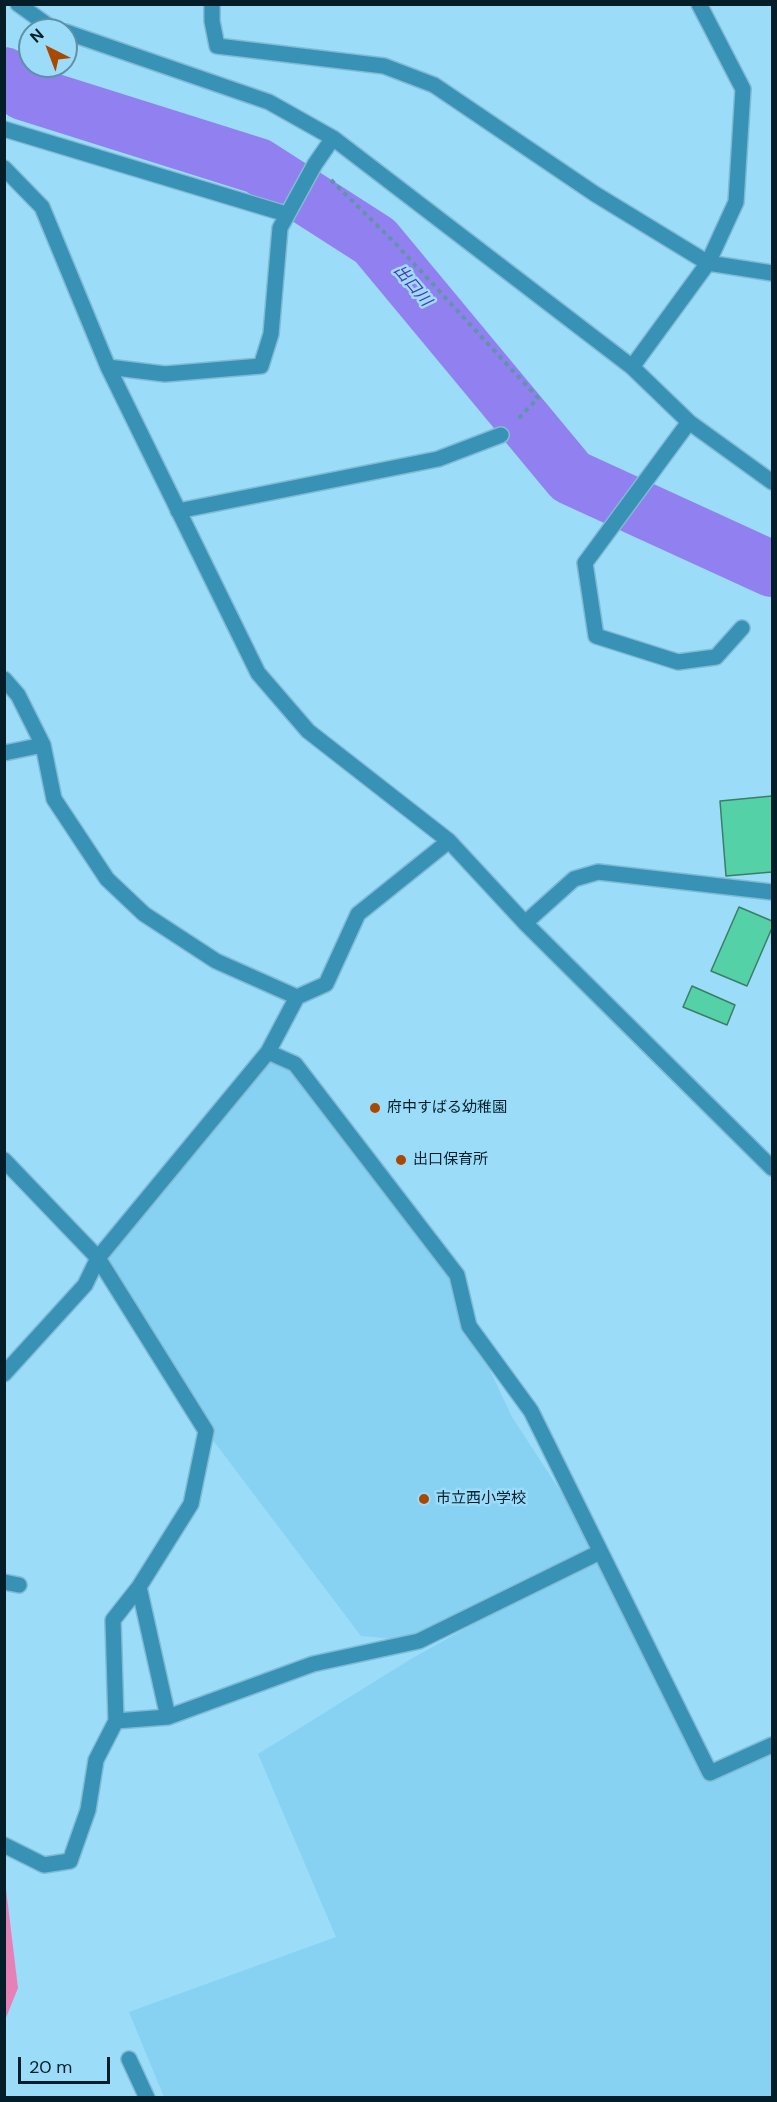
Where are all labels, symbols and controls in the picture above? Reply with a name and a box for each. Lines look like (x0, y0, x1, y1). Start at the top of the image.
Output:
north arrow (18, 18, 78, 78)
text: N (26, 24, 48, 47)
water label: 出口川 (389, 261, 435, 311)
place label: 府中すばる幼稚園 (387, 1099, 507, 1117)
marker: 府中すばる幼稚園 (368, 1101, 382, 1115)
place label: 出口保育所 (413, 1151, 488, 1169)
marker: 出口保育所 (394, 1153, 408, 1167)
place label: 市立西小学校 (436, 1490, 526, 1508)
marker: 市立西小学校 (417, 1492, 431, 1506)
scale bar (21, 2045, 112, 2083)
text: 20 m (29, 2055, 72, 2079)

